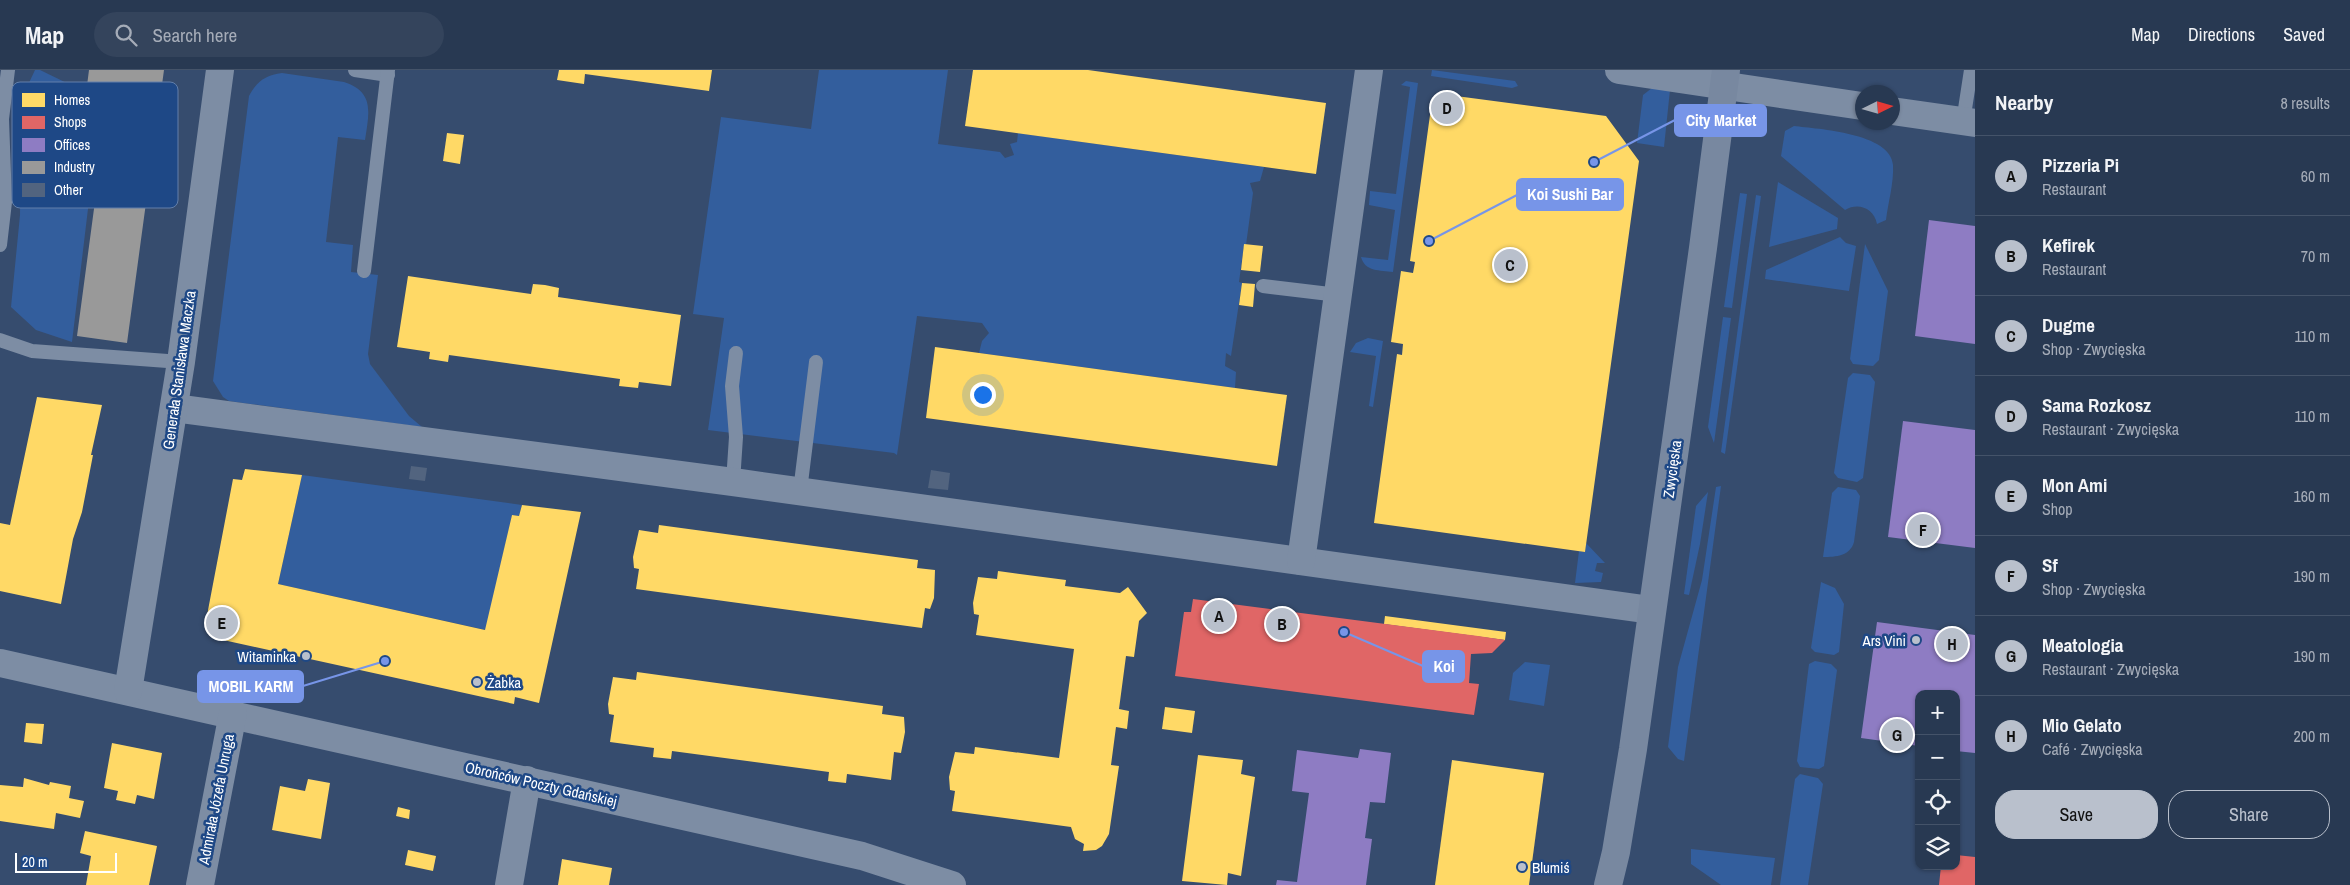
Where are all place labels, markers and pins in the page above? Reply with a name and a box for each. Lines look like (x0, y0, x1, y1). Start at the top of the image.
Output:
pin: D (1431, 89, 1463, 127)
callout: City Market (1675, 105, 1766, 136)
callout: Koi Sushi Bar (1517, 179, 1623, 210)
pin: C (1494, 246, 1526, 284)
pin: F (1907, 511, 1939, 549)
pin: A (1203, 597, 1235, 635)
pin: E (206, 604, 238, 642)
pin: B (1266, 605, 1298, 643)
pin: H (1936, 625, 1968, 663)
place label: Ars Vini (1861, 630, 1906, 651)
marker: Ars Vini (1910, 634, 1922, 646)
place label: Witaminka (237, 646, 296, 667)
marker: Witaminka (300, 650, 312, 662)
callout: Koi (1423, 651, 1464, 682)
callout: MOBIL KARM (198, 671, 303, 702)
place label: Żabka (487, 672, 521, 693)
marker: Żabka (471, 676, 483, 688)
pin: G (1881, 716, 1913, 754)
place label: Blumiś (1532, 857, 1570, 878)
marker: Blumiś (1516, 861, 1528, 873)

